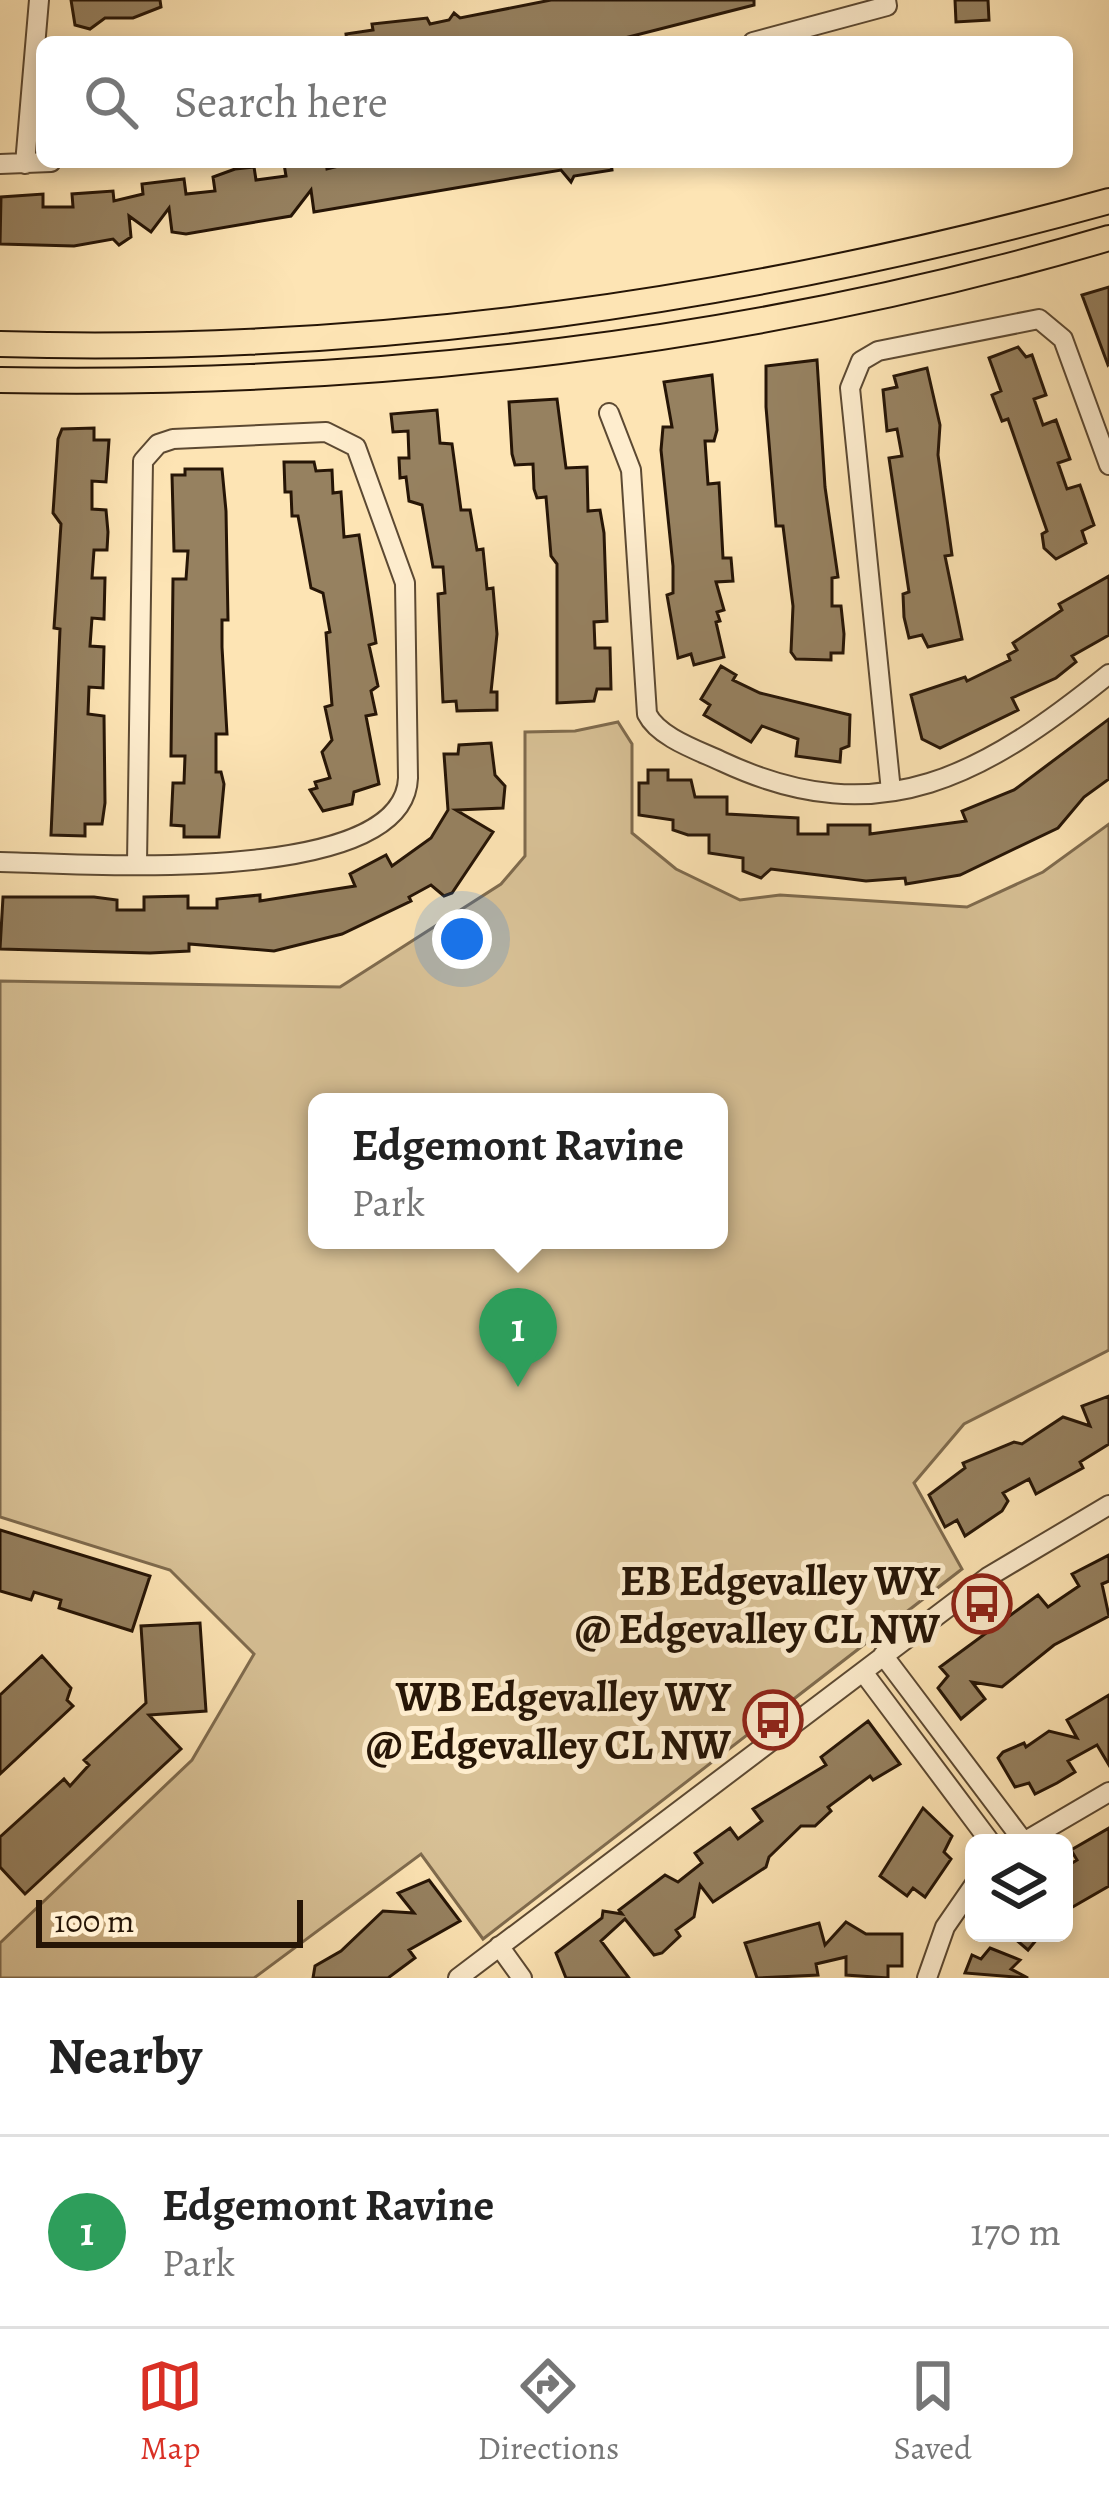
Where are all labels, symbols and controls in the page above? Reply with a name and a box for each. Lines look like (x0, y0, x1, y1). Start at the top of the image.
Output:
search box (36, 36, 1073, 168)
icon: search (78, 69, 144, 135)
text: Search here (174, 71, 388, 133)
your location (432, 909, 492, 969)
popup (308, 1093, 728, 1249)
text: Edgemont Ravine (352, 1114, 684, 1176)
text: Park (352, 1176, 425, 1229)
pin: 1 (479, 1288, 557, 1387)
place label: EB Edgevalley WY @ Edgevalley CL NW (575, 1552, 941, 1657)
bus stop icon: EB Edgevalley WY @ Edgevalley CL NW (951, 1573, 1013, 1635)
place label: WB Edgevalley WY @ Edgevalley CL NW (366, 1668, 732, 1773)
bus stop icon: WB Edgevalley WY @ Edgevalley CL NW (742, 1689, 804, 1751)
map controls (965, 1834, 1073, 1942)
button: layers (965, 1834, 1073, 1942)
scale bar (36, 1894, 303, 1947)
text: 100 m (54, 1898, 134, 1943)
text: Nearby (48, 2021, 202, 2091)
text: Edgemont Ravine (162, 2174, 494, 2236)
text: 1 (80, 2205, 94, 2258)
text: 170 m (970, 2205, 1061, 2258)
text: Park (162, 2236, 235, 2289)
tab: Map (137, 2353, 203, 2470)
tab: Directions (478, 2353, 619, 2470)
tab: Saved (894, 2353, 972, 2470)

